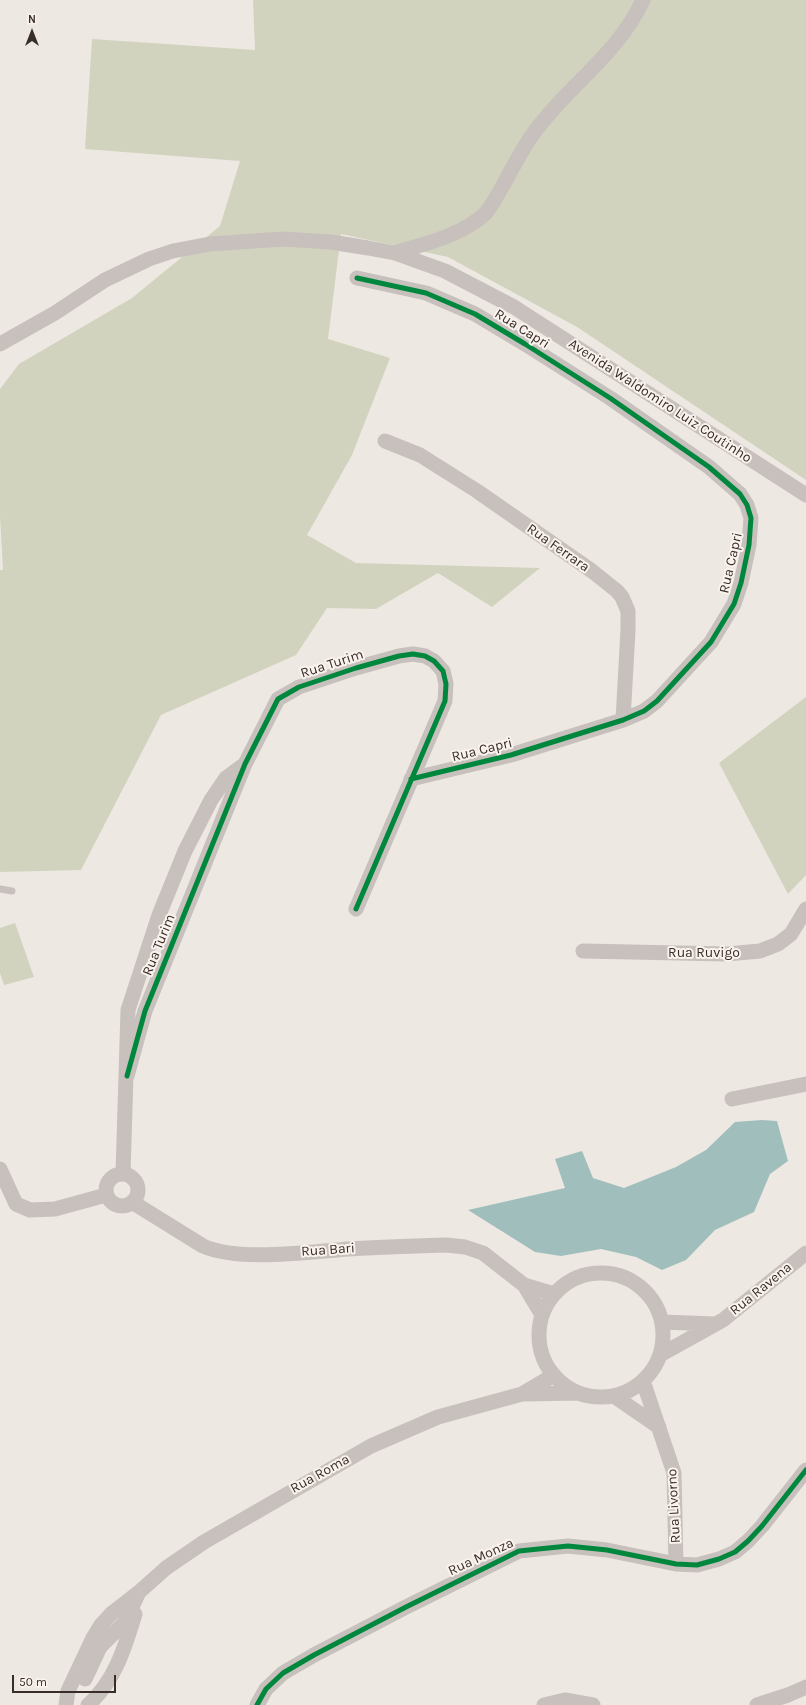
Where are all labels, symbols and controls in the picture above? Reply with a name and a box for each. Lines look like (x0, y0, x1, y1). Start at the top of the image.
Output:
north arrow (12, 12, 52, 52)
text: N (28, 13, 36, 26)
street label: Rua Capri (491, 306, 553, 352)
street label: Avenida Waldomiro Luiz Coutinho (565, 335, 755, 467)
street label: Rua Ferrara (523, 520, 593, 576)
street label: Rua Capri (716, 531, 746, 595)
street label: Rua Turim (299, 646, 365, 682)
street label: Rua Capri (450, 734, 514, 766)
street label: Rua Turim (139, 912, 179, 978)
street label: Rua Ruvigo (668, 945, 740, 961)
street label: Rua Bari (301, 1240, 355, 1260)
street label: Rua Ravena (727, 1259, 795, 1319)
street label: Rua Roma (287, 1451, 353, 1497)
street label: Rua Livorno (664, 1468, 684, 1544)
street label: Rua Monza (446, 1535, 516, 1579)
scale bar (14, 1667, 118, 1693)
text: 50 m (19, 1675, 47, 1689)

